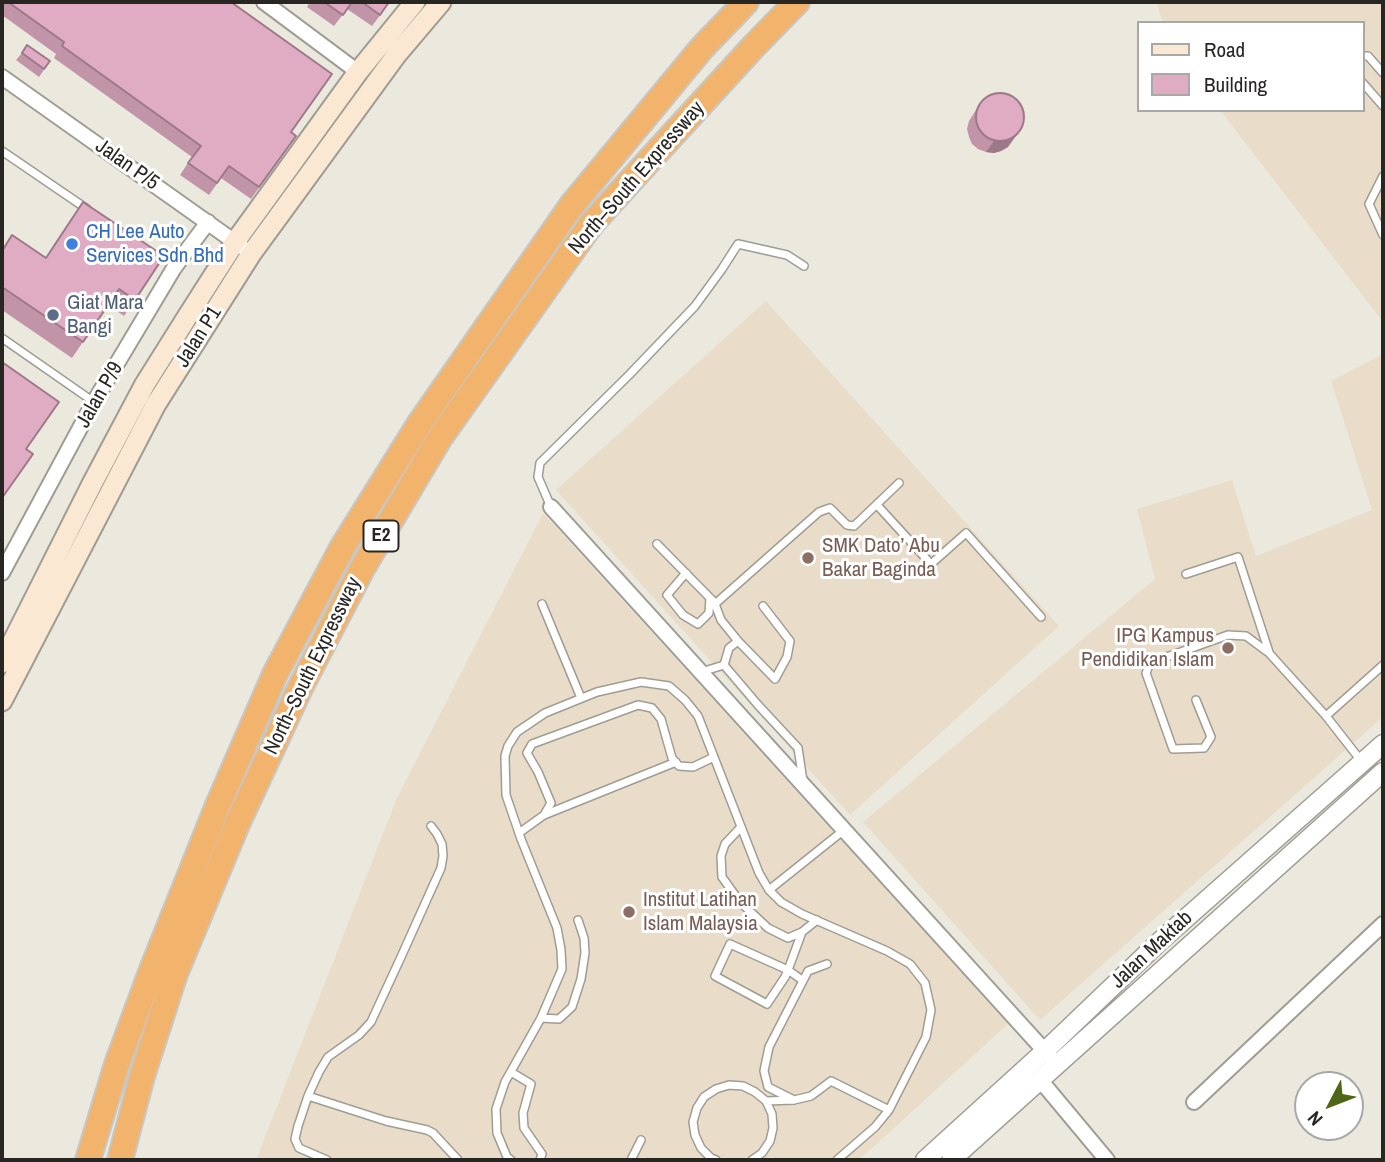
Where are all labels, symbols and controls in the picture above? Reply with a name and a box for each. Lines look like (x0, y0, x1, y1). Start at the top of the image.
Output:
legend (1136, 21, 1364, 112)
text: Road (1204, 35, 1245, 64)
text: Building (1204, 70, 1267, 99)
street label: North–South Expressway (564, 96, 710, 260)
street label: Jalan P/5 (90, 134, 164, 196)
place label: CH Lee Auto Services Sdn Bhd (86, 219, 224, 269)
marker: CH Lee Auto Services Sdn Bhd (64, 236, 80, 252)
place label: Giat Mara Bangi (67, 290, 144, 340)
street label: Jalan P1 (171, 302, 227, 372)
marker: Giat Mara Bangi (45, 307, 61, 323)
street label: Jalan P/9 (71, 358, 129, 432)
road number: E2 (364, 520, 398, 552)
place label: SMK Dato’ Abu Bakar Baginda (822, 533, 940, 583)
marker: SMK Dato’ Abu Bakar Baginda (800, 550, 816, 566)
street label: North–South Expressway (259, 573, 367, 759)
place label: IPG Kampus Pendidikan Islam (1081, 623, 1214, 673)
marker: IPG Kampus Pendidikan Islam (1220, 640, 1236, 656)
place label: Institut Latihan Islam Malaysia (643, 887, 758, 937)
marker: Institut Latihan Islam Malaysia (621, 904, 637, 920)
street label: Jalan Maktab (1106, 906, 1198, 994)
north arrow (1294, 1071, 1364, 1141)
text: N (1301, 1106, 1328, 1132)

